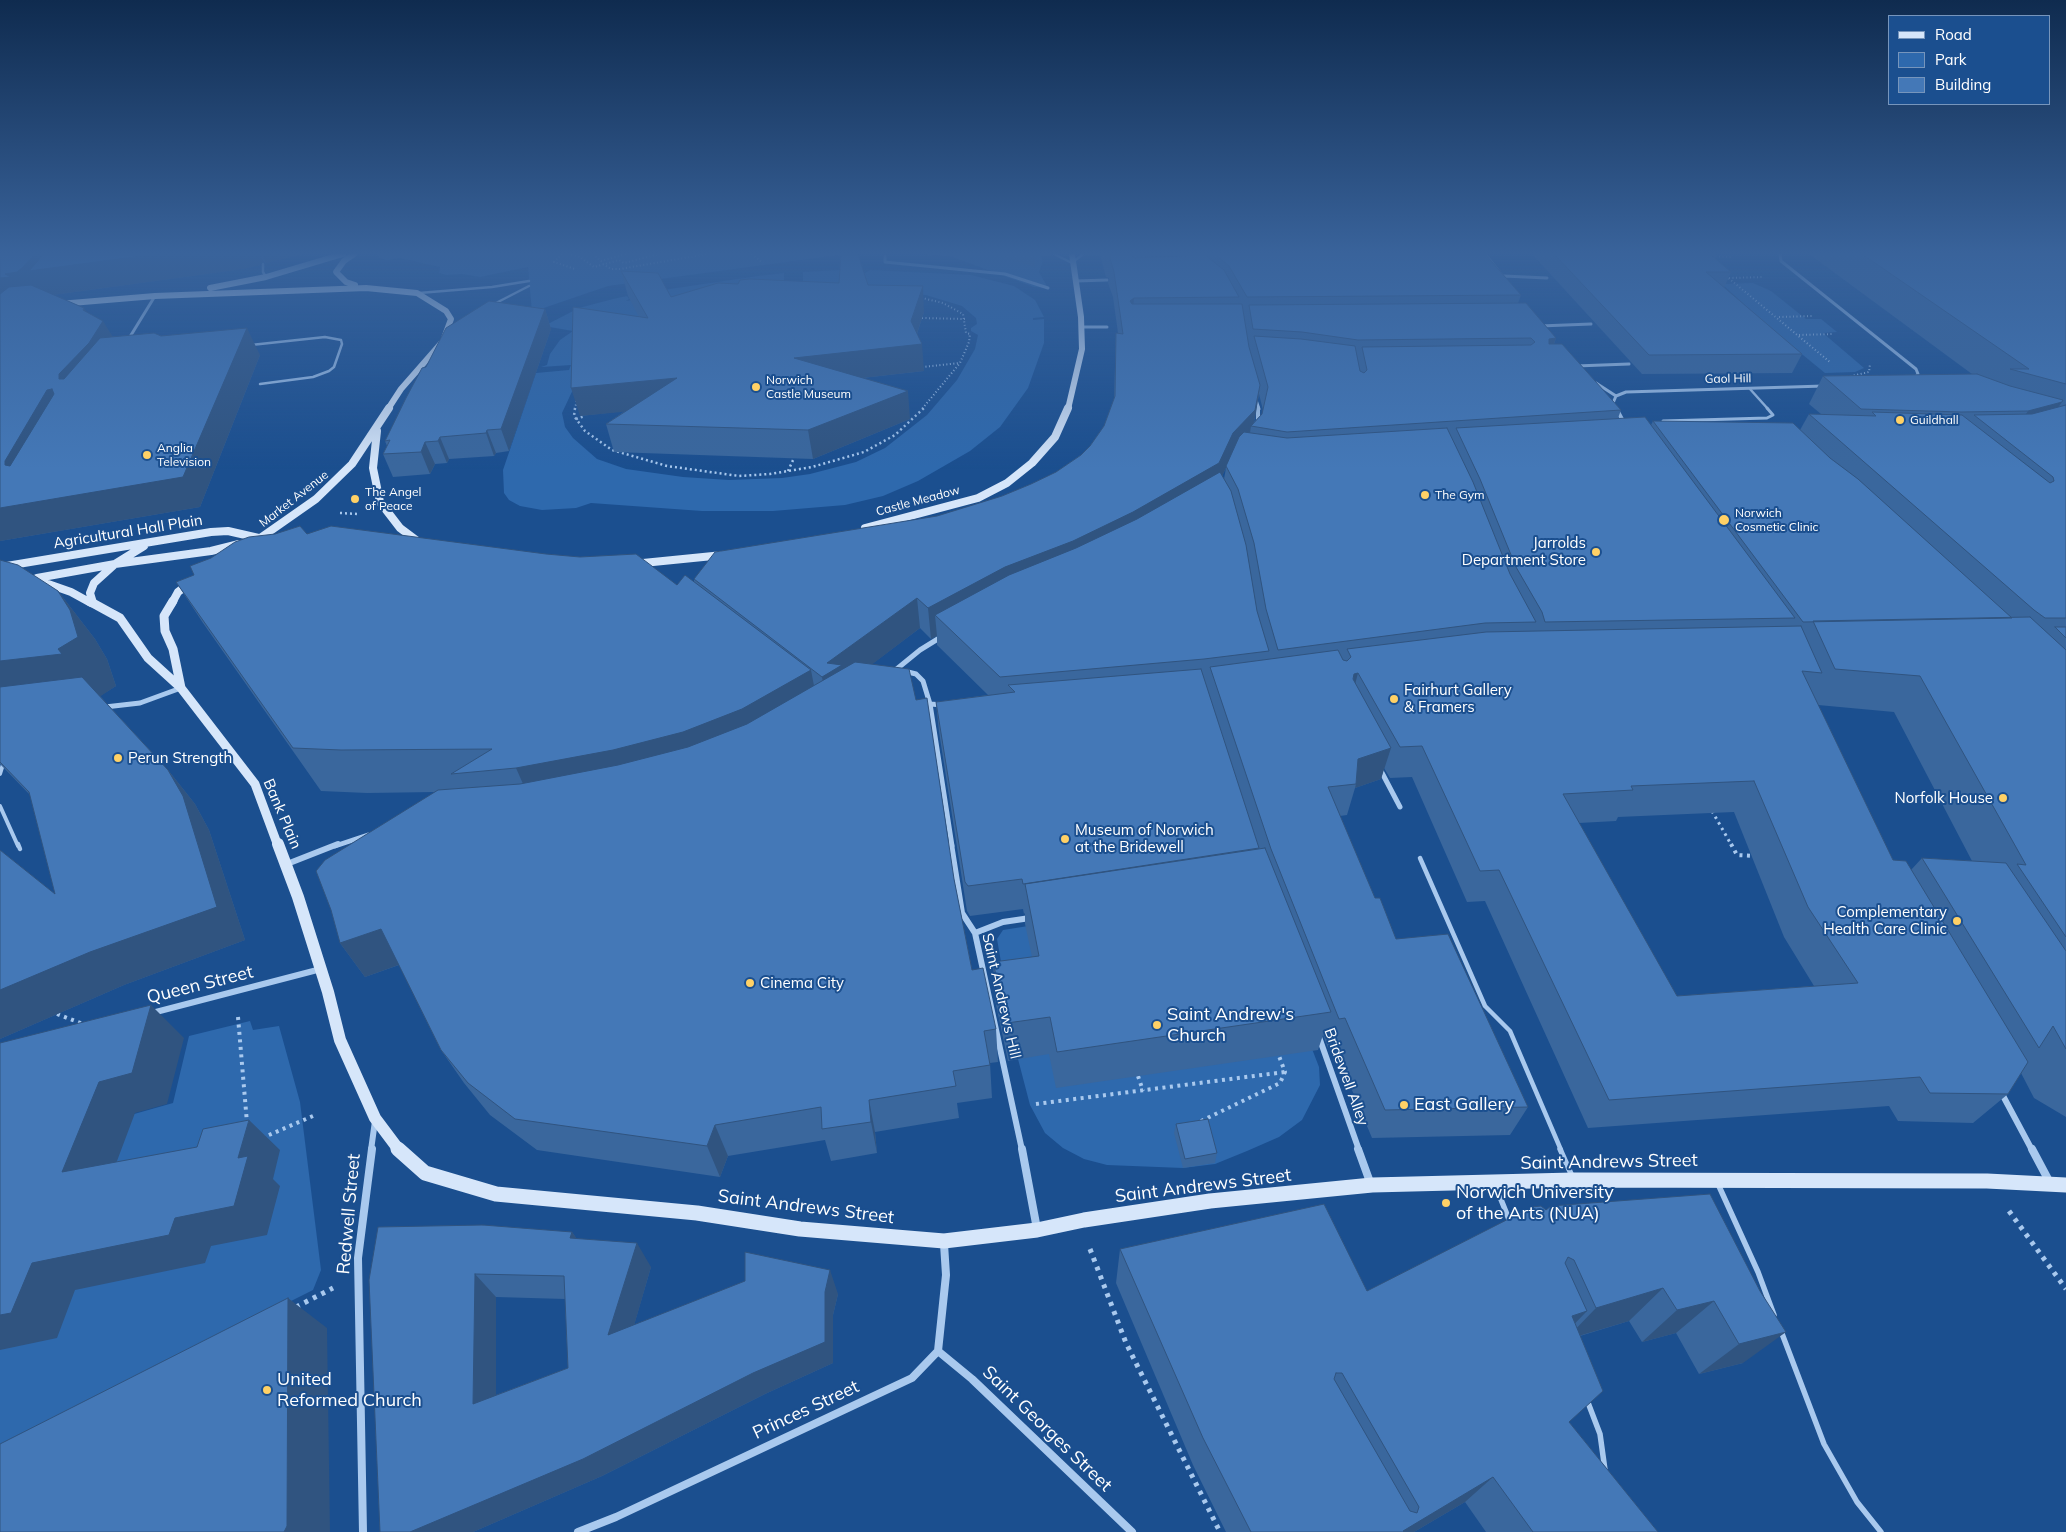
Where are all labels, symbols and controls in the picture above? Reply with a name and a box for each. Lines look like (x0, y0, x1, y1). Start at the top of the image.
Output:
legend (1888, 15, 2051, 105)
text: Road (1935, 25, 1972, 44)
text: Park (1935, 50, 1967, 69)
text: Building (1935, 75, 1991, 94)
street label: Gaol Hill (1705, 371, 1751, 387)
place label: Norwich Castle Museum (766, 373, 851, 401)
marker: Norwich Castle Museum (750, 381, 762, 393)
place label: Guildhall (1910, 413, 1959, 427)
marker: Guildhall (1894, 414, 1906, 426)
place label: Anglia Television (157, 441, 211, 469)
marker: Anglia Television (141, 449, 153, 461)
street label: Market Avenue (257, 468, 331, 530)
street label: Castle Meadow (874, 483, 962, 519)
place label: The Angel of Peace (365, 485, 421, 513)
place label: The Gym (1435, 488, 1485, 502)
marker: The Gym (1419, 489, 1431, 501)
marker: The Angel of Peace (349, 493, 361, 505)
place label: Norwich Cosmetic Clinic (1735, 506, 1819, 534)
street label: Agricultural Hall Plain (52, 511, 204, 553)
marker: Norwich Cosmetic Clinic (1717, 513, 1731, 527)
place label: Jarrolds Department Store (1462, 534, 1586, 569)
marker: Jarrolds Department Store (1590, 546, 1602, 558)
place label: Fairhurt Gallery & Framers (1404, 681, 1512, 716)
marker: Fairhurt Gallery & Framers (1388, 693, 1400, 705)
place label: Perun Strength (128, 749, 232, 767)
marker: Perun Strength (112, 752, 124, 764)
street label: Bank Plain (259, 776, 305, 852)
place label: Norfolk House (1894, 789, 1993, 807)
marker: Norfolk House (1997, 792, 2009, 804)
place label: Museum of Norwich at the Bridewell (1075, 821, 1214, 856)
marker: Museum of Norwich at the Bridewell (1059, 833, 1071, 845)
place label: Complementary Health Care Clinic (1823, 903, 1947, 938)
marker: Complementary Health Care Clinic (1951, 915, 1963, 927)
street label: Saint Andrews Hill (978, 931, 1024, 1061)
street label: Queen Street (145, 961, 255, 1009)
place label: Cinema City (760, 974, 844, 992)
marker: Cinema City (744, 977, 756, 989)
place label: Saint Andrew's Church (1167, 1004, 1294, 1046)
marker: Saint Andrew's Church (1151, 1019, 1163, 1031)
street label: Bridewell Alley (1320, 1026, 1372, 1128)
place label: East Gallery (1414, 1094, 1514, 1116)
marker: East Gallery (1398, 1099, 1410, 1111)
street label: Saint Andrews Street (1520, 1150, 1698, 1174)
street label: Redwell Street (333, 1153, 365, 1275)
street label: Saint Andrews Street (1114, 1164, 1292, 1208)
place label: Norwich University of the Arts (NUA) (1456, 1182, 1614, 1224)
street label: Saint Andrews Street (717, 1185, 895, 1229)
marker: Norwich University of the Arts (NUA) (1440, 1197, 1452, 1209)
street label: Saint Georges Street (978, 1362, 1116, 1496)
place label: United Reformed Church (277, 1369, 422, 1412)
street label: Princes Street (749, 1376, 863, 1444)
marker: United Reformed Church (261, 1384, 273, 1396)

